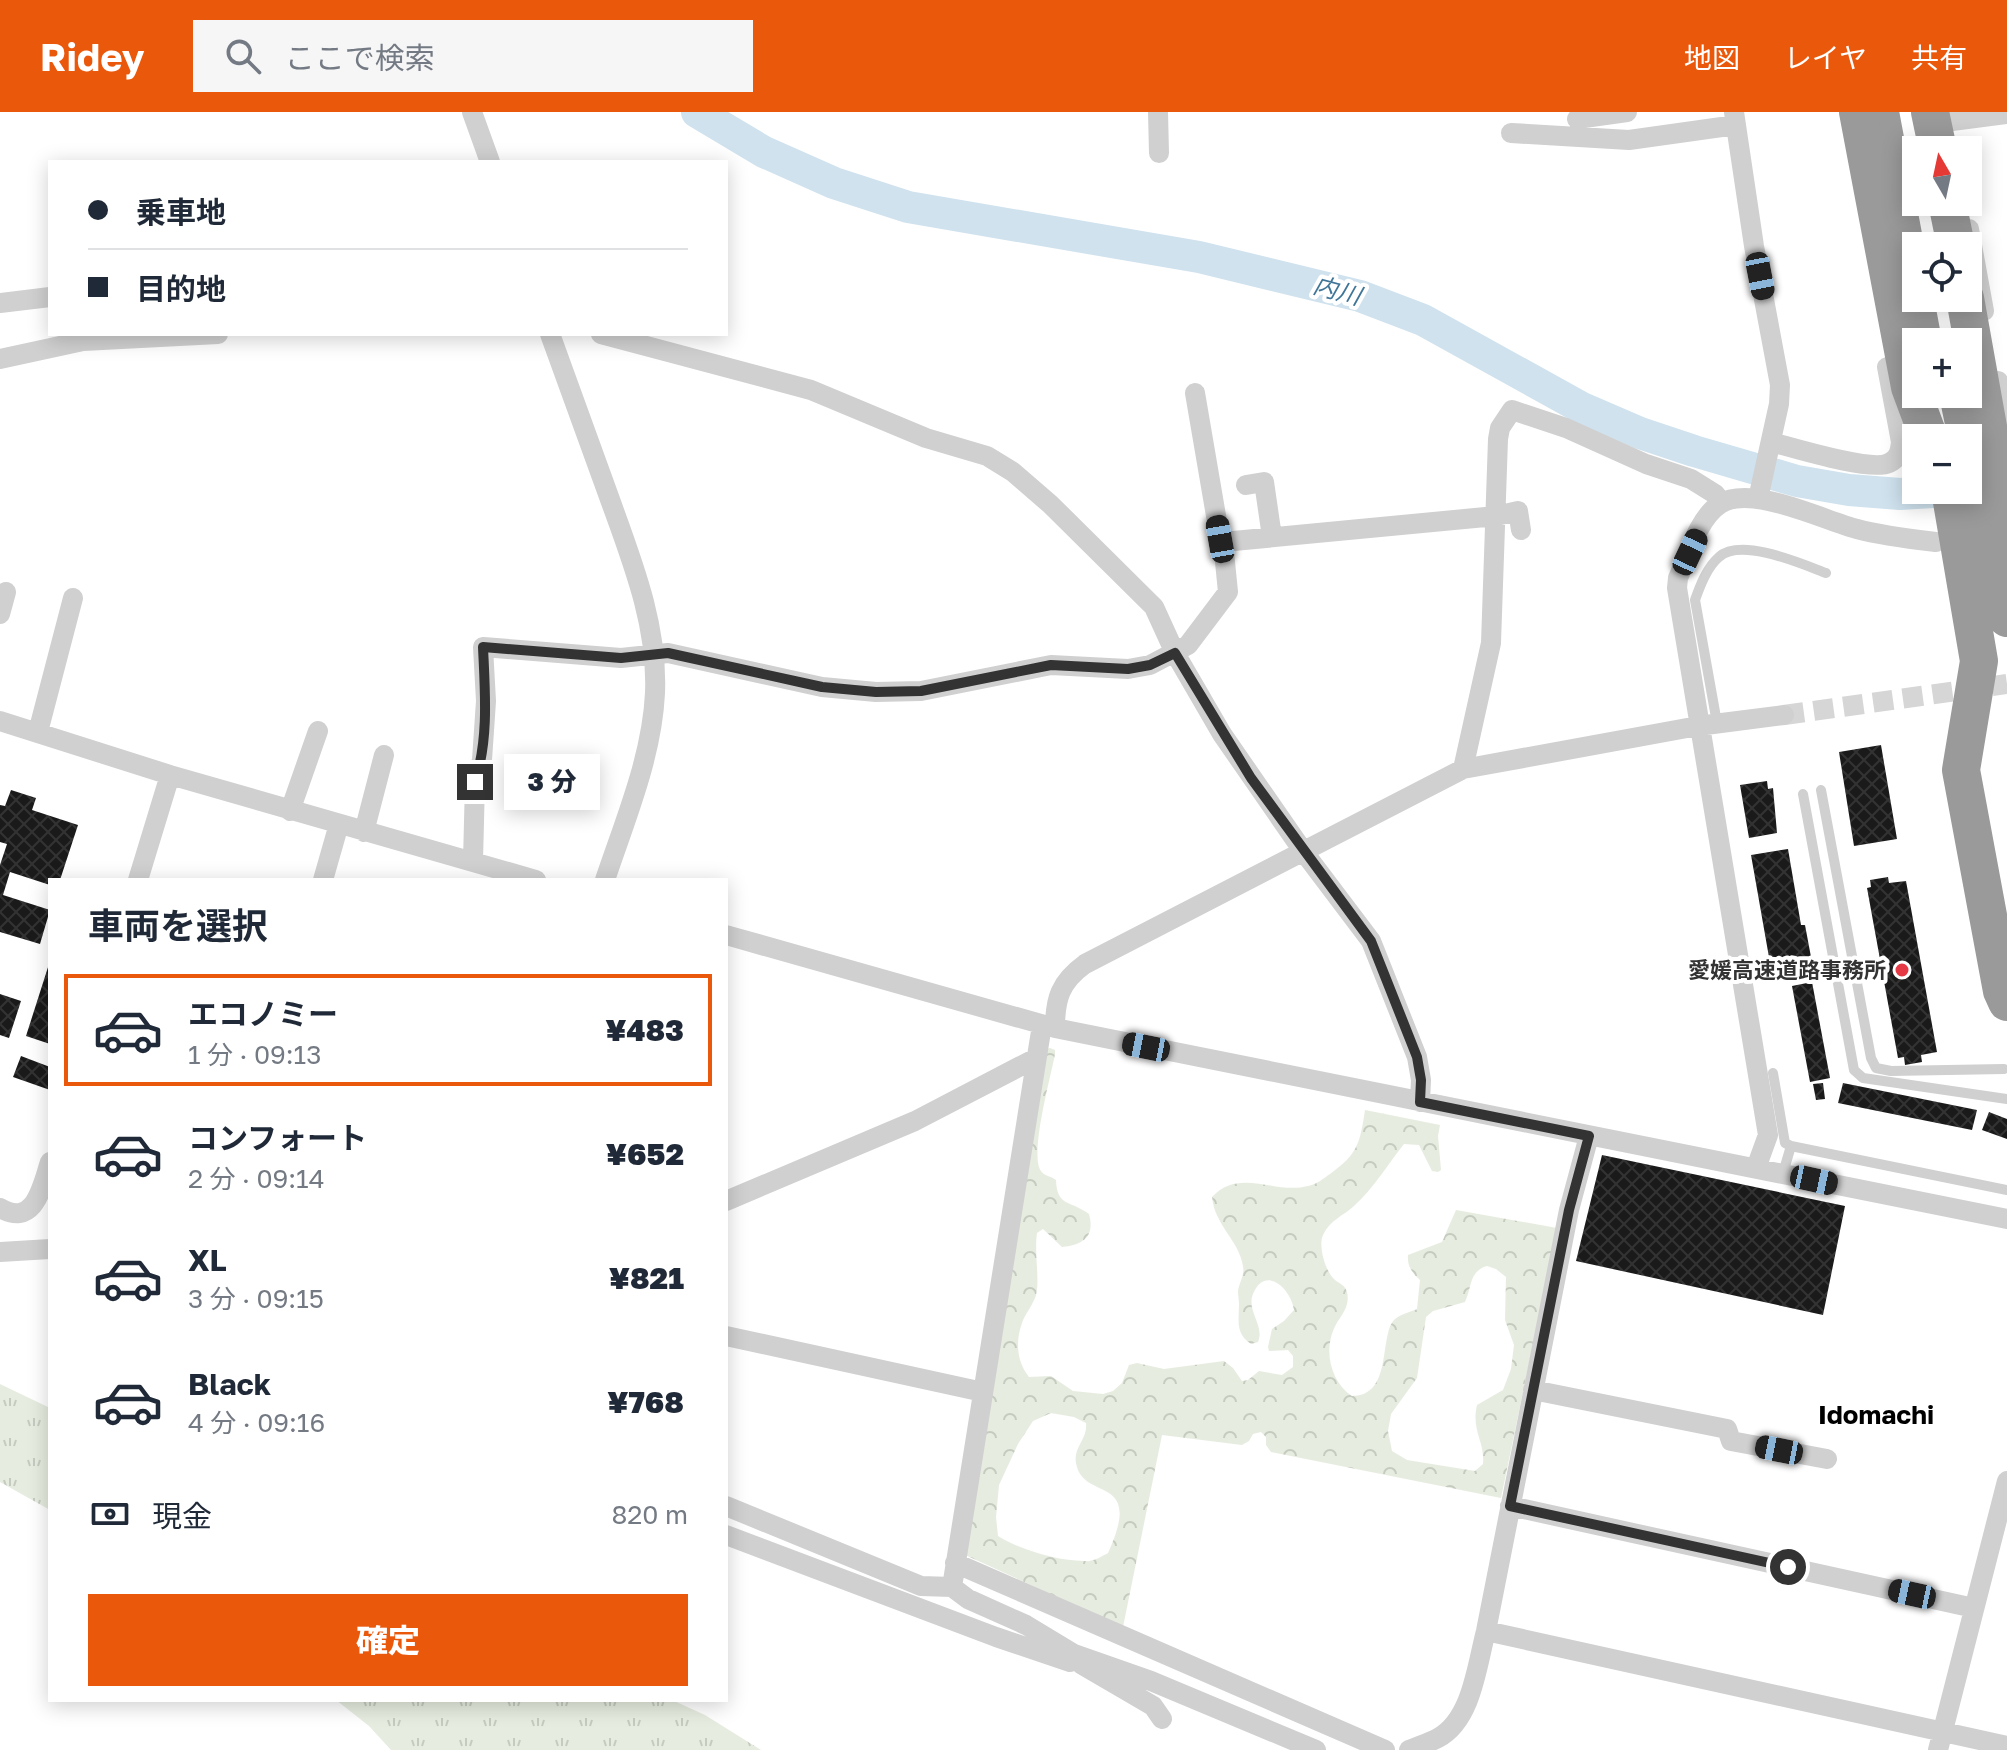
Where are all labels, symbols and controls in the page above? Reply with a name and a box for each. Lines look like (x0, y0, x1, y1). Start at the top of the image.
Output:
search box (193, 20, 753, 92)
text: Ridey (40, 34, 145, 79)
icon: search (221, 34, 265, 78)
text: ここで検索 (285, 40, 435, 76)
text: 地図 (1684, 41, 1740, 74)
text: レイヤ (1784, 41, 1867, 74)
text: 共有 (1911, 41, 1967, 74)
north arrow (1902, 136, 1982, 216)
map controls (1902, 136, 1982, 504)
text: 乗車地 (136, 194, 226, 230)
button: locate (1902, 232, 1982, 312)
car (1744, 250, 1776, 302)
water label: 内川 (1310, 269, 1367, 311)
text: 目的地 (136, 271, 226, 307)
button: + (1902, 328, 1982, 408)
button: − (1902, 424, 1982, 504)
car (1204, 513, 1236, 565)
car (1669, 525, 1711, 579)
callout: 3 分 (503, 754, 599, 810)
route end (457, 764, 493, 800)
text: 3 分 (528, 766, 576, 797)
text: 車両を選択 (88, 904, 268, 947)
place label: 愛媛高速道路事務所 (1688, 956, 1886, 983)
marker: 愛媛高速道路事務所 (1893, 961, 1911, 979)
icon: car (92, 994, 164, 1066)
text: エコノミー (188, 996, 338, 1032)
text: ¥483 (605, 1012, 684, 1048)
car (1120, 1031, 1172, 1063)
text: 1 分 · 09:13 (188, 1039, 321, 1070)
icon: car (92, 1118, 164, 1190)
text: コンフォート (188, 1120, 367, 1156)
text: ¥652 (606, 1136, 684, 1172)
text: 2 分 · 09:14 (188, 1163, 325, 1194)
car (1788, 1163, 1840, 1197)
icon: car (92, 1242, 164, 1314)
text: XL (188, 1242, 227, 1278)
text: ¥821 (609, 1260, 684, 1296)
text: 3 分 · 09:15 (188, 1283, 324, 1314)
icon: car (92, 1366, 164, 1438)
text: Black (188, 1366, 271, 1402)
text: ¥768 (607, 1384, 684, 1420)
district label: Idomachi (1818, 1399, 1934, 1430)
text: 4 分 · 09:16 (188, 1407, 325, 1438)
car (1753, 1434, 1805, 1466)
icon: cash (88, 1492, 132, 1536)
text: 現金 (152, 1498, 212, 1534)
text: 820 m (611, 1499, 688, 1530)
route start (1770, 1549, 1806, 1585)
car (1886, 1577, 1938, 1611)
button: 確定 (88, 1594, 688, 1686)

